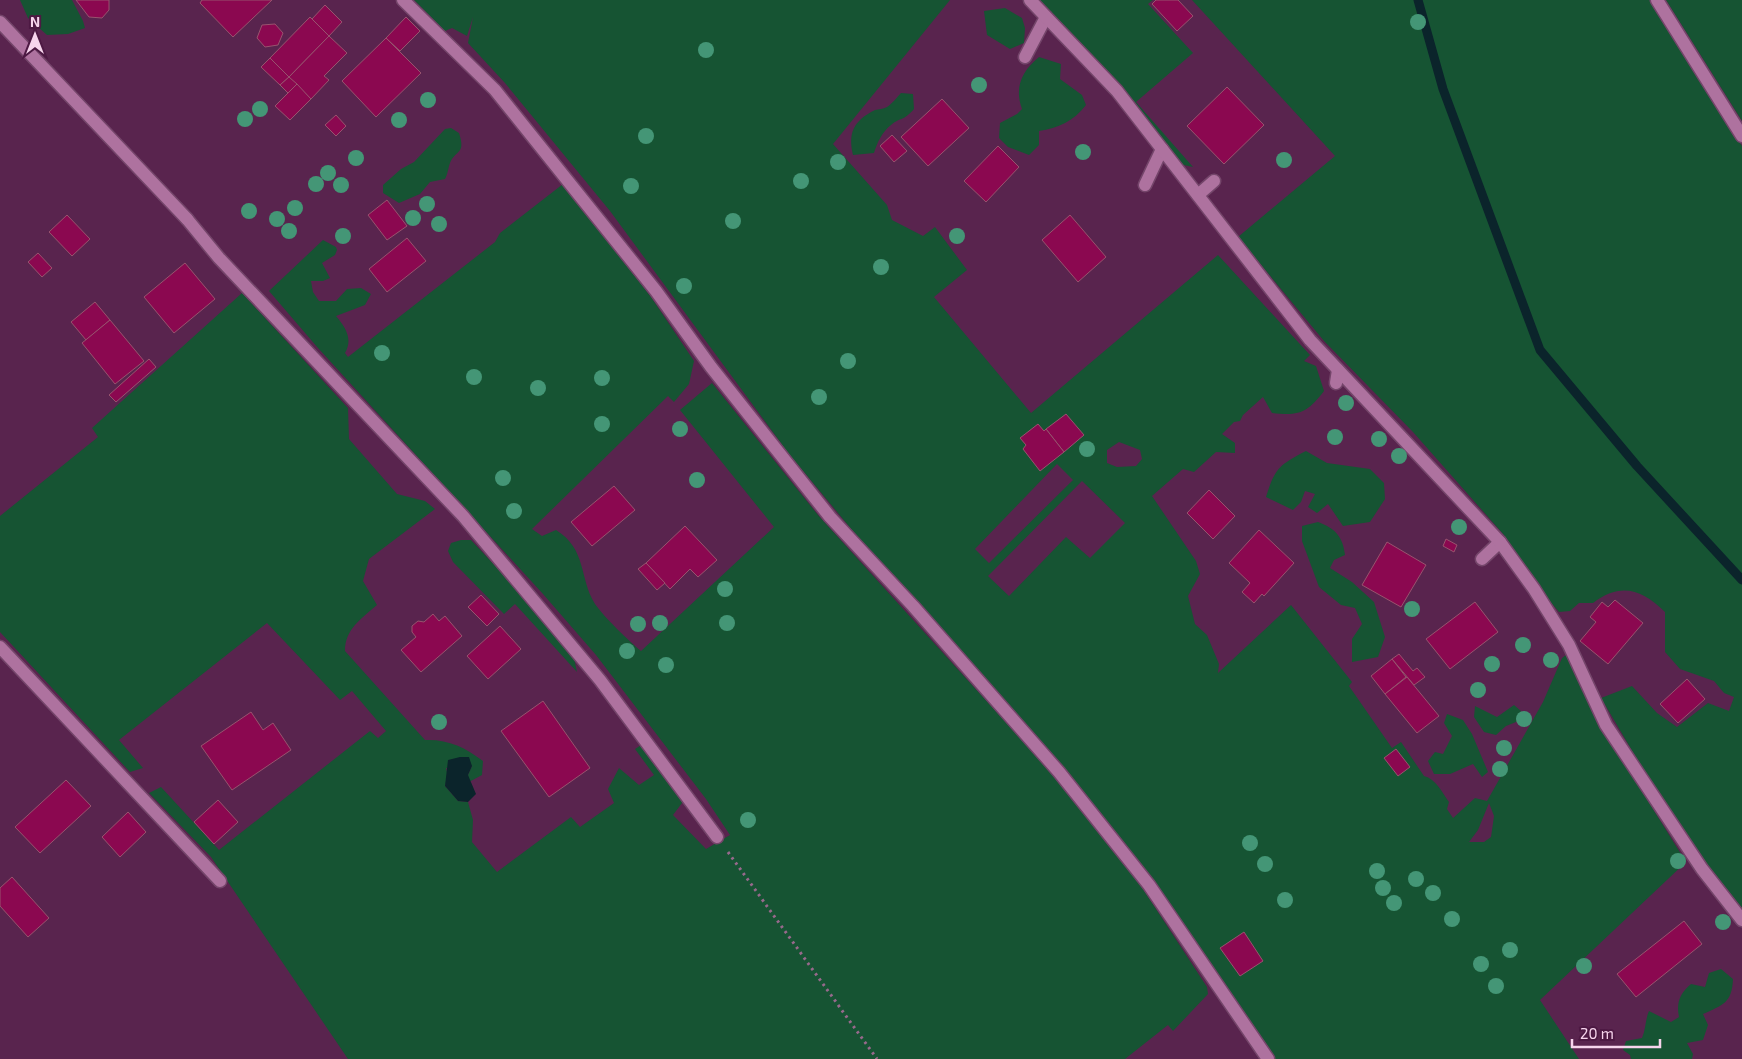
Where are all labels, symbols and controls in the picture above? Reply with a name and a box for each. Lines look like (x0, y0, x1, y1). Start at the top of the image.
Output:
north arrow (10, 10, 60, 60)
text: N (30, 13, 40, 30)
scale bar (1572, 1016, 1660, 1048)
text: 20 m (1580, 1024, 1614, 1042)

